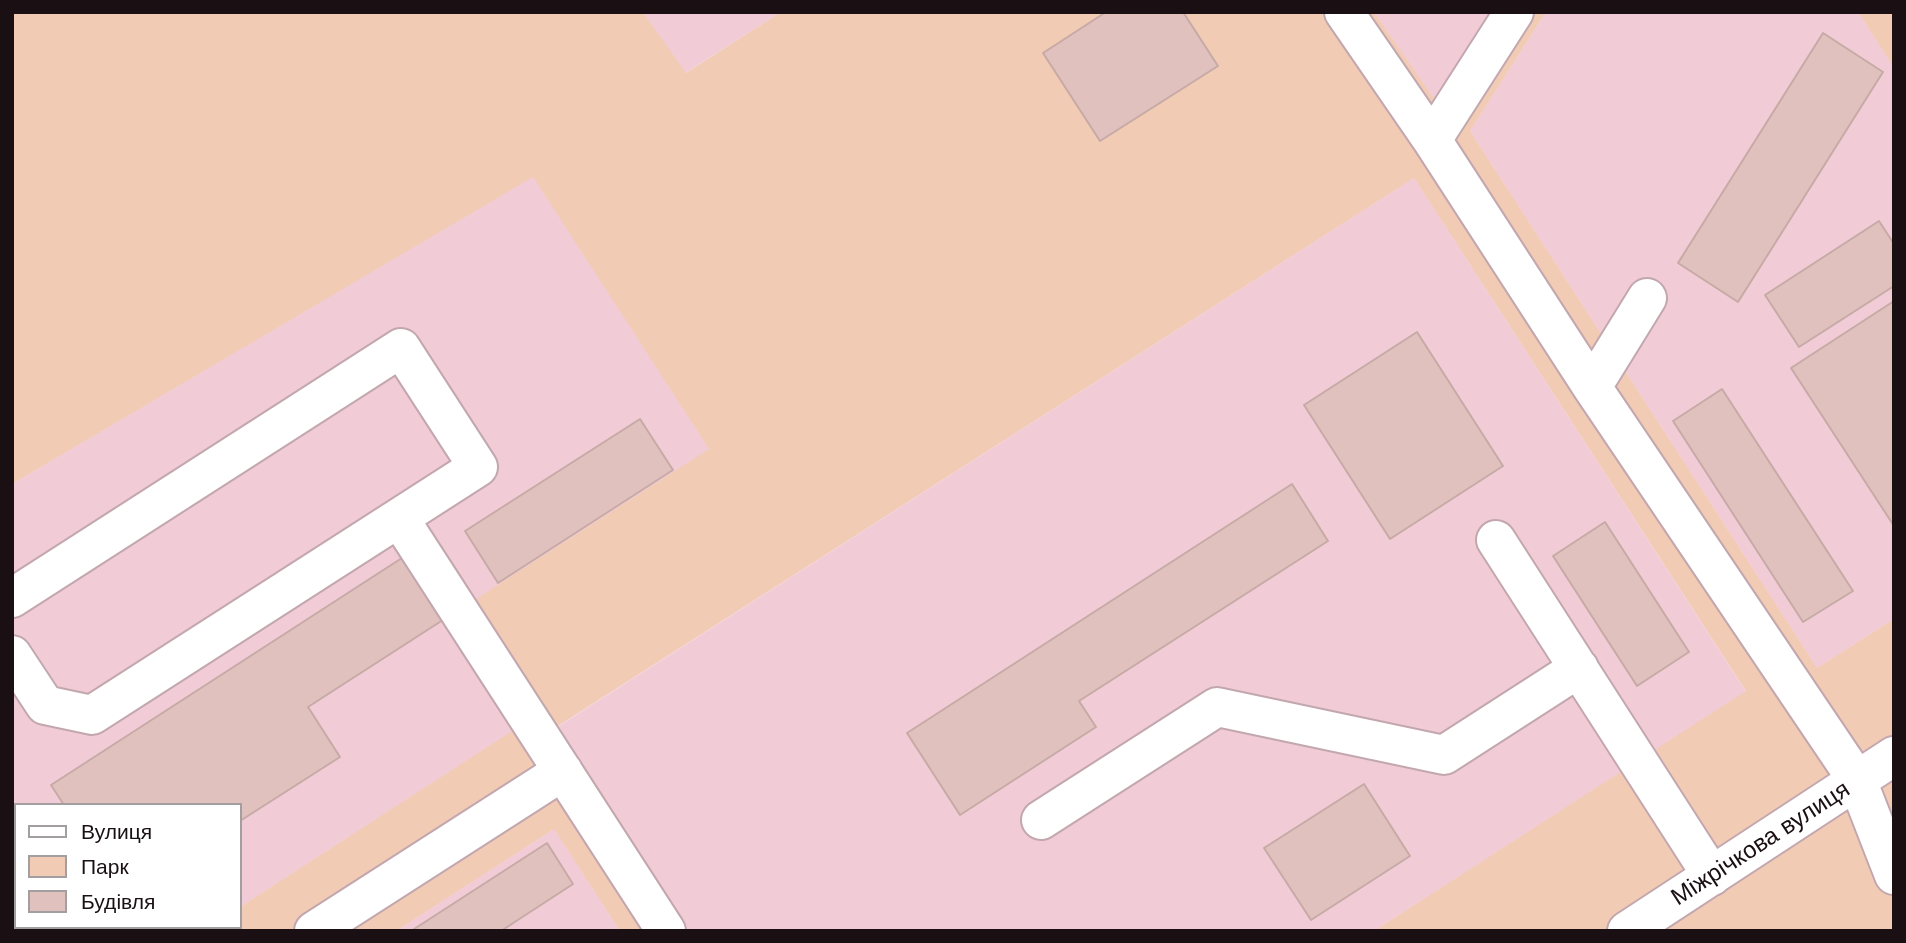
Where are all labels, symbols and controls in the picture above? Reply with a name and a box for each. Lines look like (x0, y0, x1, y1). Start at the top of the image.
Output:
street label: Міжрічкова вулиця (1666, 776, 1856, 912)
legend (14, 803, 242, 929)
text: Вулиця (81, 820, 152, 843)
text: Парк (81, 855, 129, 878)
text: Будівля (81, 890, 155, 913)

